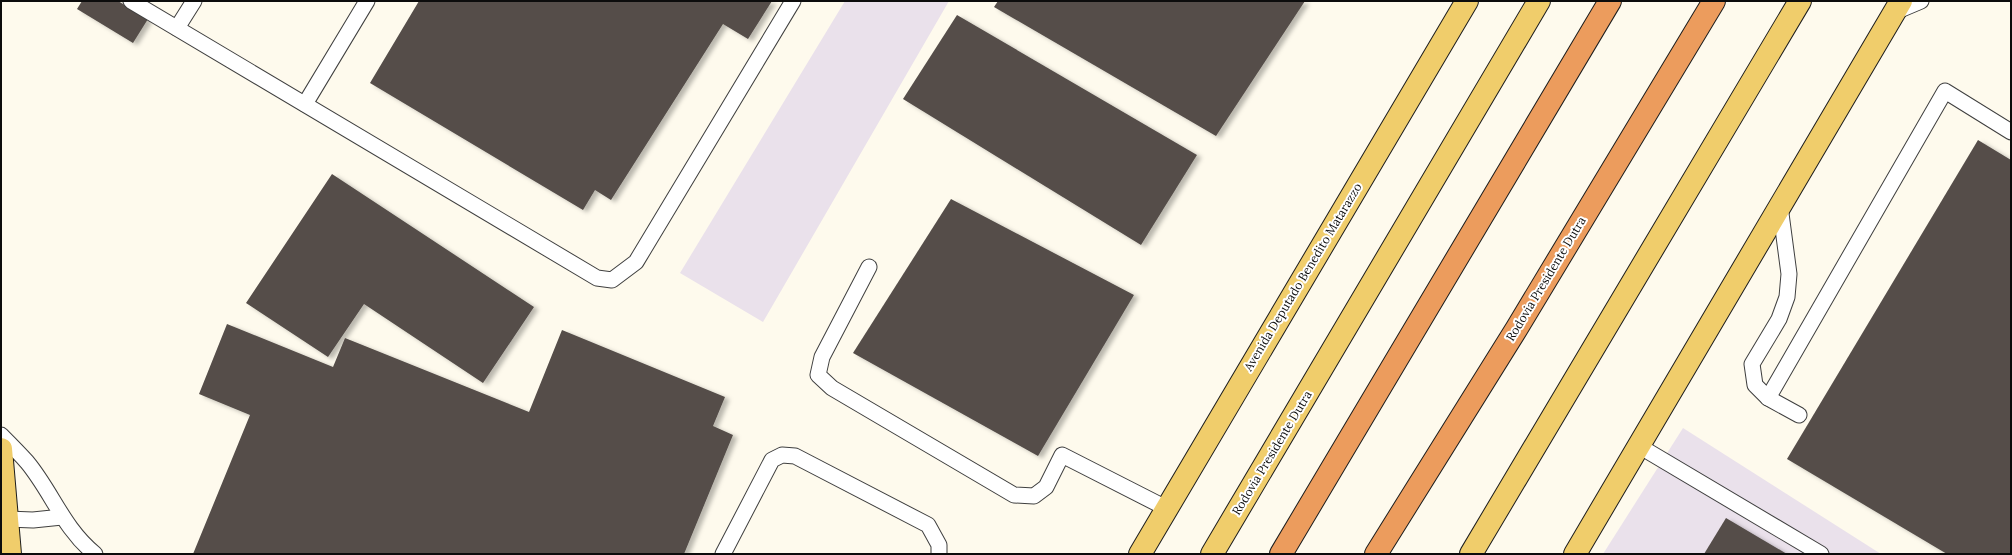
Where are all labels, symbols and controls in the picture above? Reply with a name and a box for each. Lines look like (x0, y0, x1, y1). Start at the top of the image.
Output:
street label: Avenida Deputado Benedito Matarazzo (1240, 180, 1365, 374)
street label: Rodovia Presidente Dutra (1502, 214, 1589, 344)
street label: Rodovia Presidente Dutra (1228, 388, 1315, 518)

